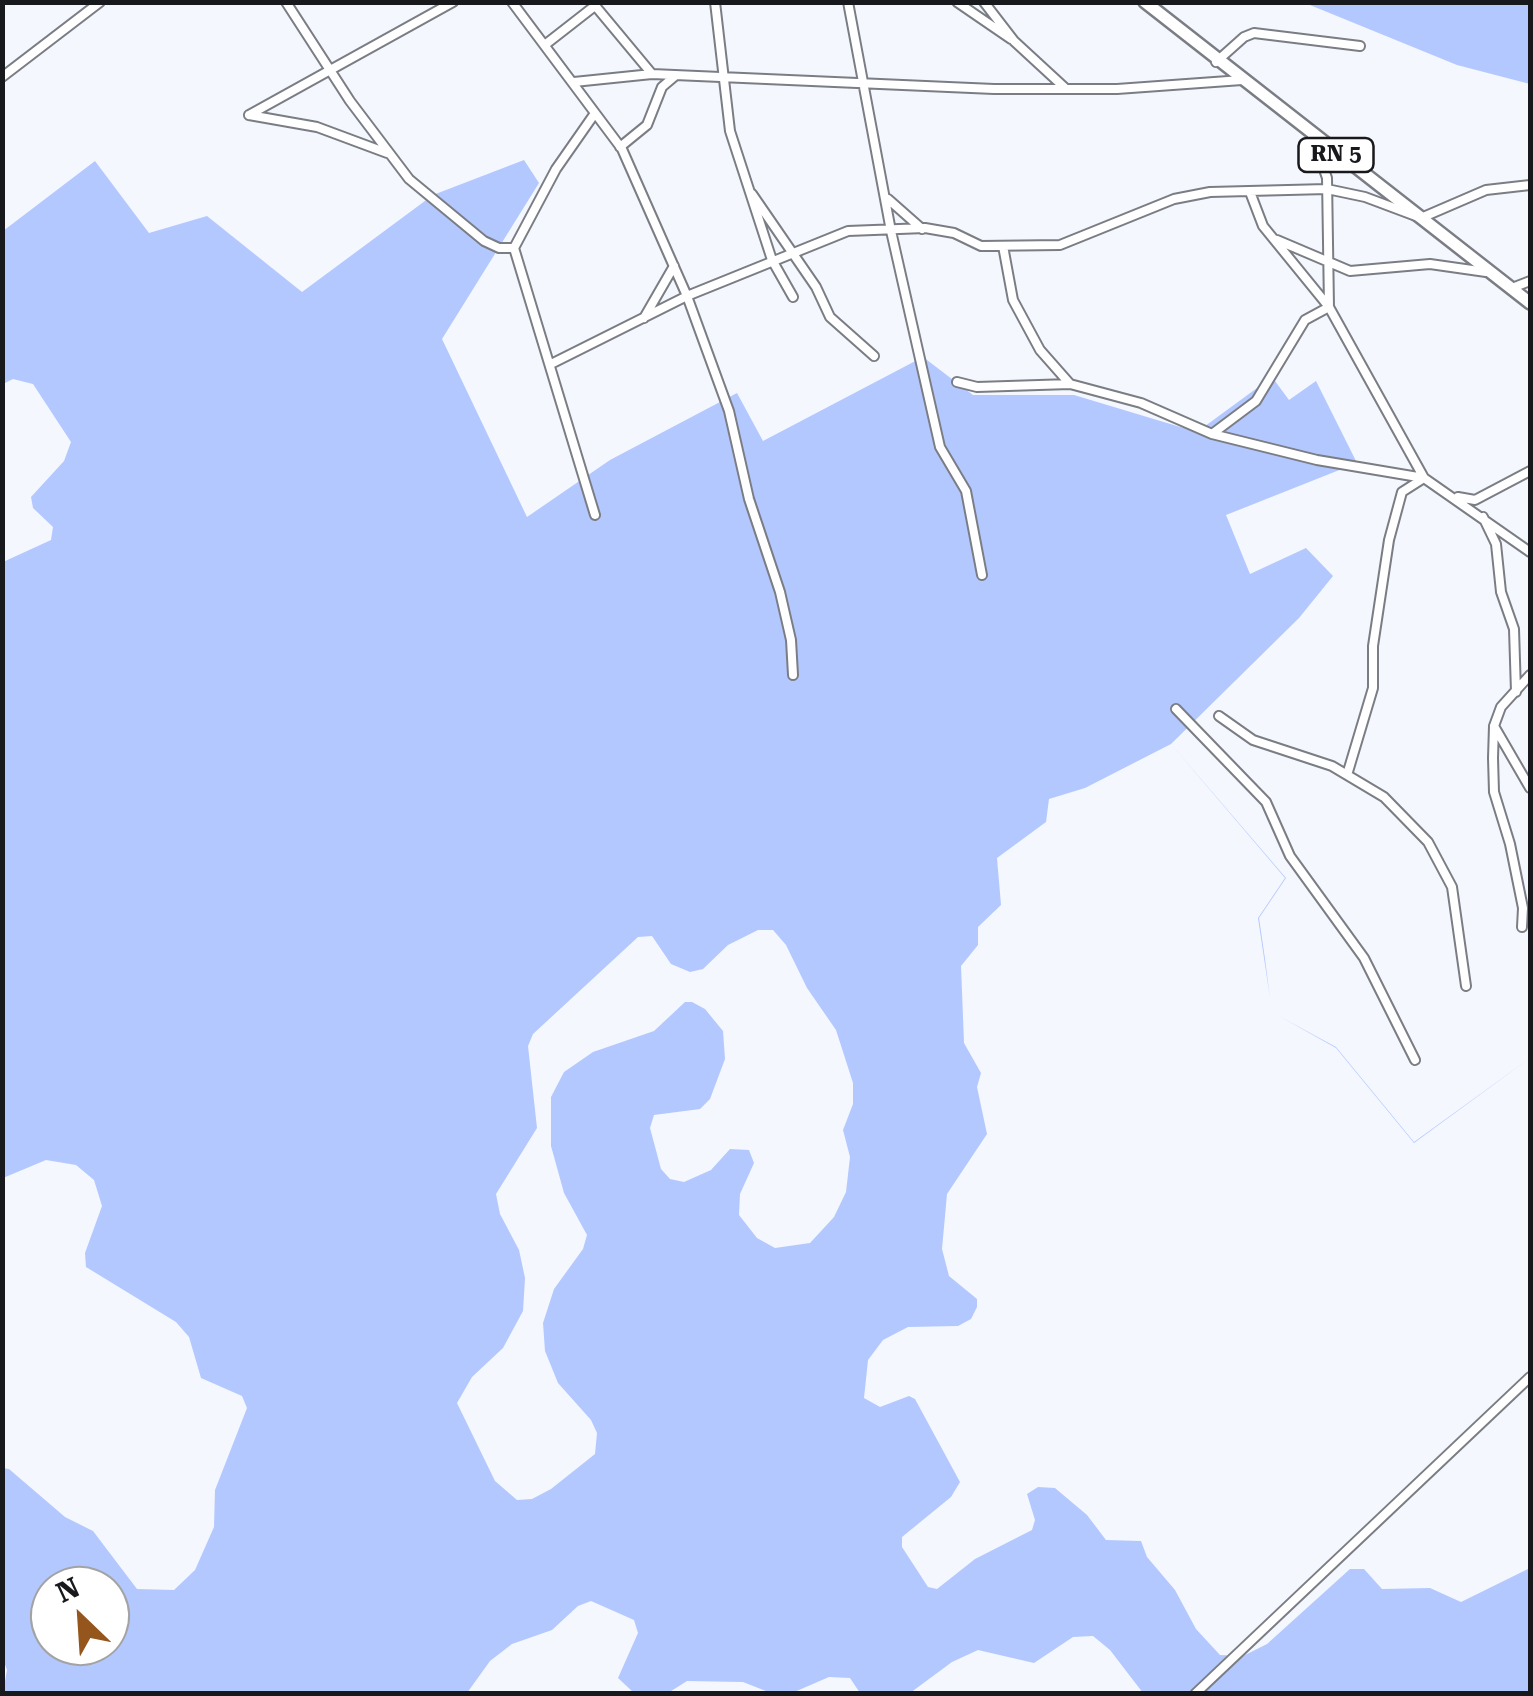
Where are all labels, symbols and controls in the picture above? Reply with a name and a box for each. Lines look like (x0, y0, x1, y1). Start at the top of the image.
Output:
road number: RN 5 (1298, 138, 1374, 172)
north arrow (30, 1566, 130, 1666)
text: N (51, 1571, 85, 1610)

